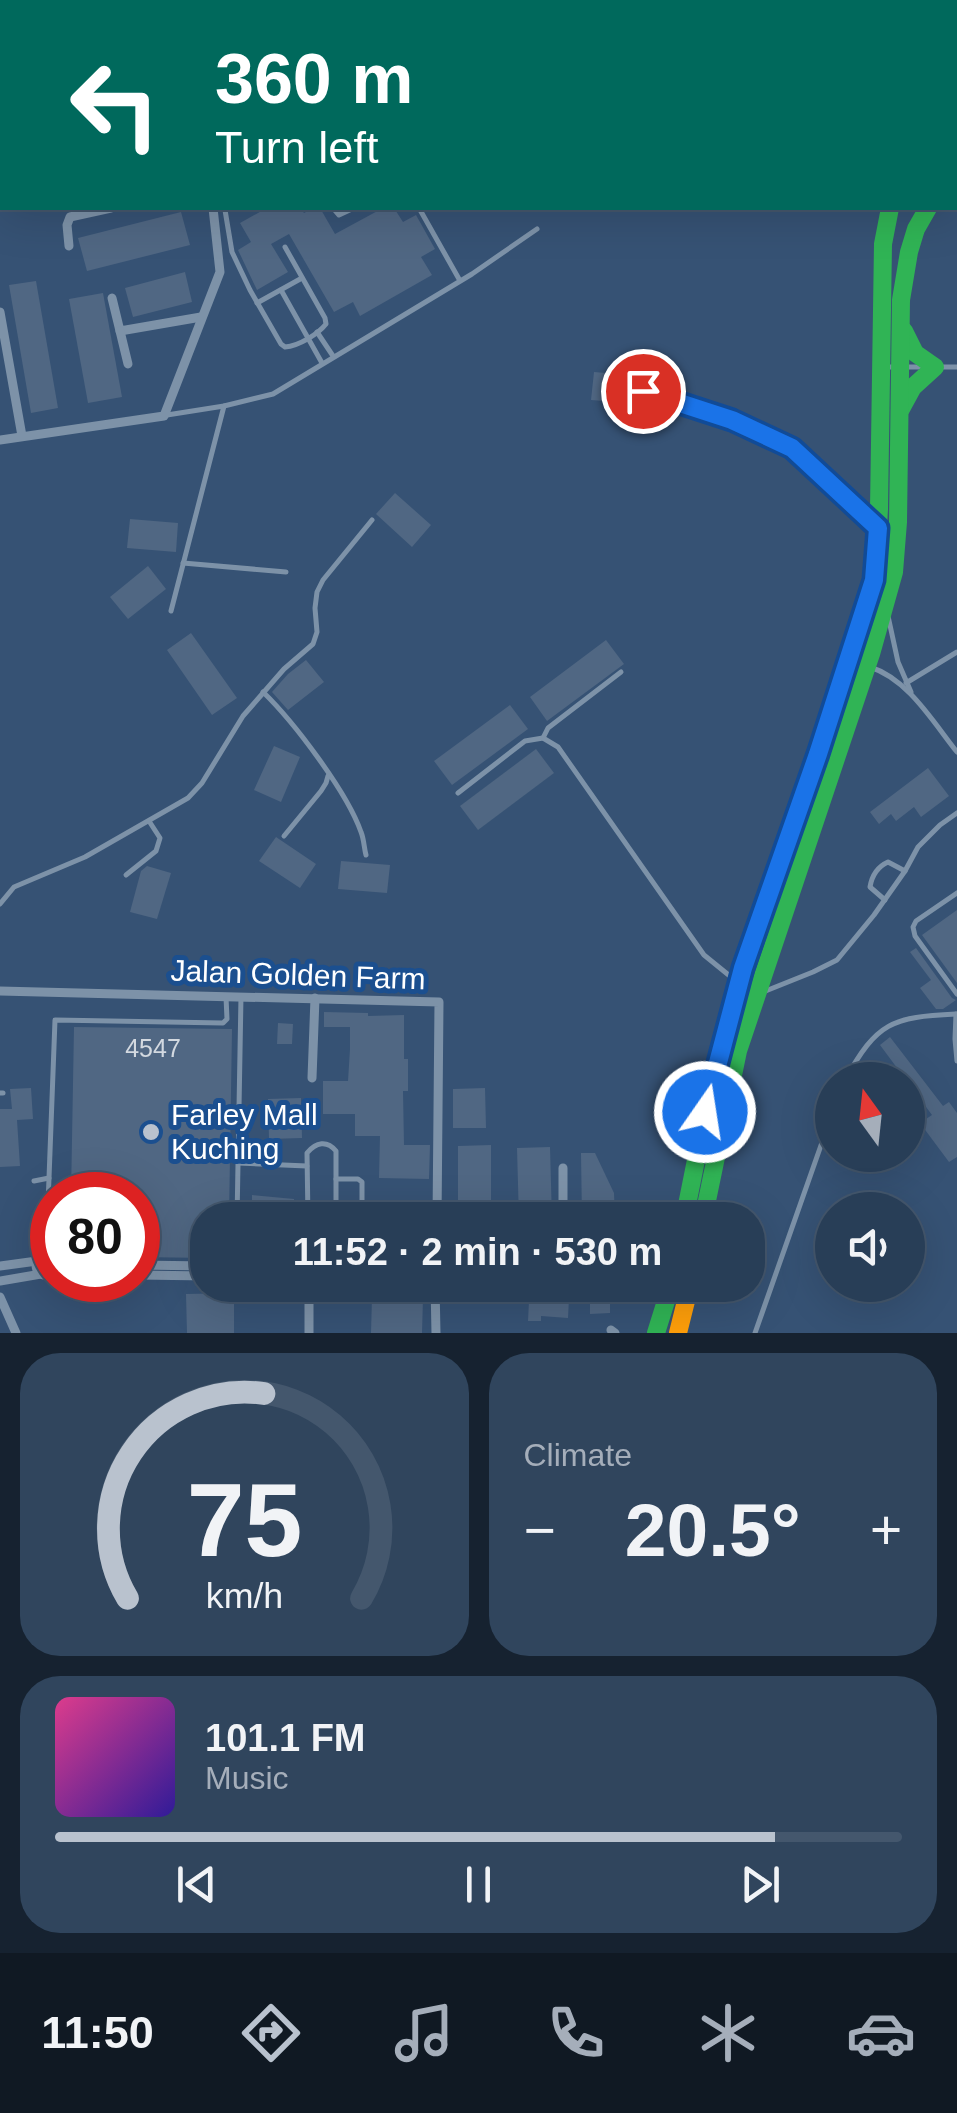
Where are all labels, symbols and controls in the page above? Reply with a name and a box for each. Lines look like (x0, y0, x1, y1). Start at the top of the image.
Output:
icon: left (50, 40, 180, 170)
text: 360 m (215, 40, 413, 118)
text: Turn left (215, 122, 378, 173)
pin (601, 349, 686, 434)
icon: arrive (616, 364, 671, 419)
street label: Jalan Golden Farm (170, 954, 426, 995)
house number: 4547 (125, 1034, 181, 1062)
position arrow (653, 1060, 757, 1164)
north arrow (815, 1062, 925, 1172)
map controls (815, 1062, 925, 1302)
place label: Farley Mall Kuching (171, 1098, 318, 1165)
marker: Farley Mall Kuching (140, 1121, 162, 1143)
speed limit sign: 80 (30, 1172, 160, 1302)
button: sound (815, 1192, 925, 1302)
text: 11:52 · 2 min · 530 m (293, 1231, 662, 1273)
text: Climate (524, 1437, 632, 1473)
text: 75 (186, 1462, 302, 1578)
text: 20.5° (625, 1488, 801, 1572)
text: − (524, 1499, 556, 1561)
text: + (870, 1499, 902, 1561)
text: km/h (206, 1576, 283, 1616)
text: 101.1 FM (205, 1717, 366, 1759)
text: Music (205, 1760, 289, 1796)
icon: previous (169, 1857, 224, 1912)
icon: pause (451, 1857, 506, 1912)
icon: next (733, 1857, 788, 1912)
icon: directions (236, 1998, 306, 2068)
icon: music (389, 1998, 459, 2068)
icon: phone (541, 1998, 611, 2068)
icon: climate (693, 1998, 763, 2068)
icon: car (846, 1998, 916, 2068)
text: 11:50 (41, 2007, 154, 2058)

